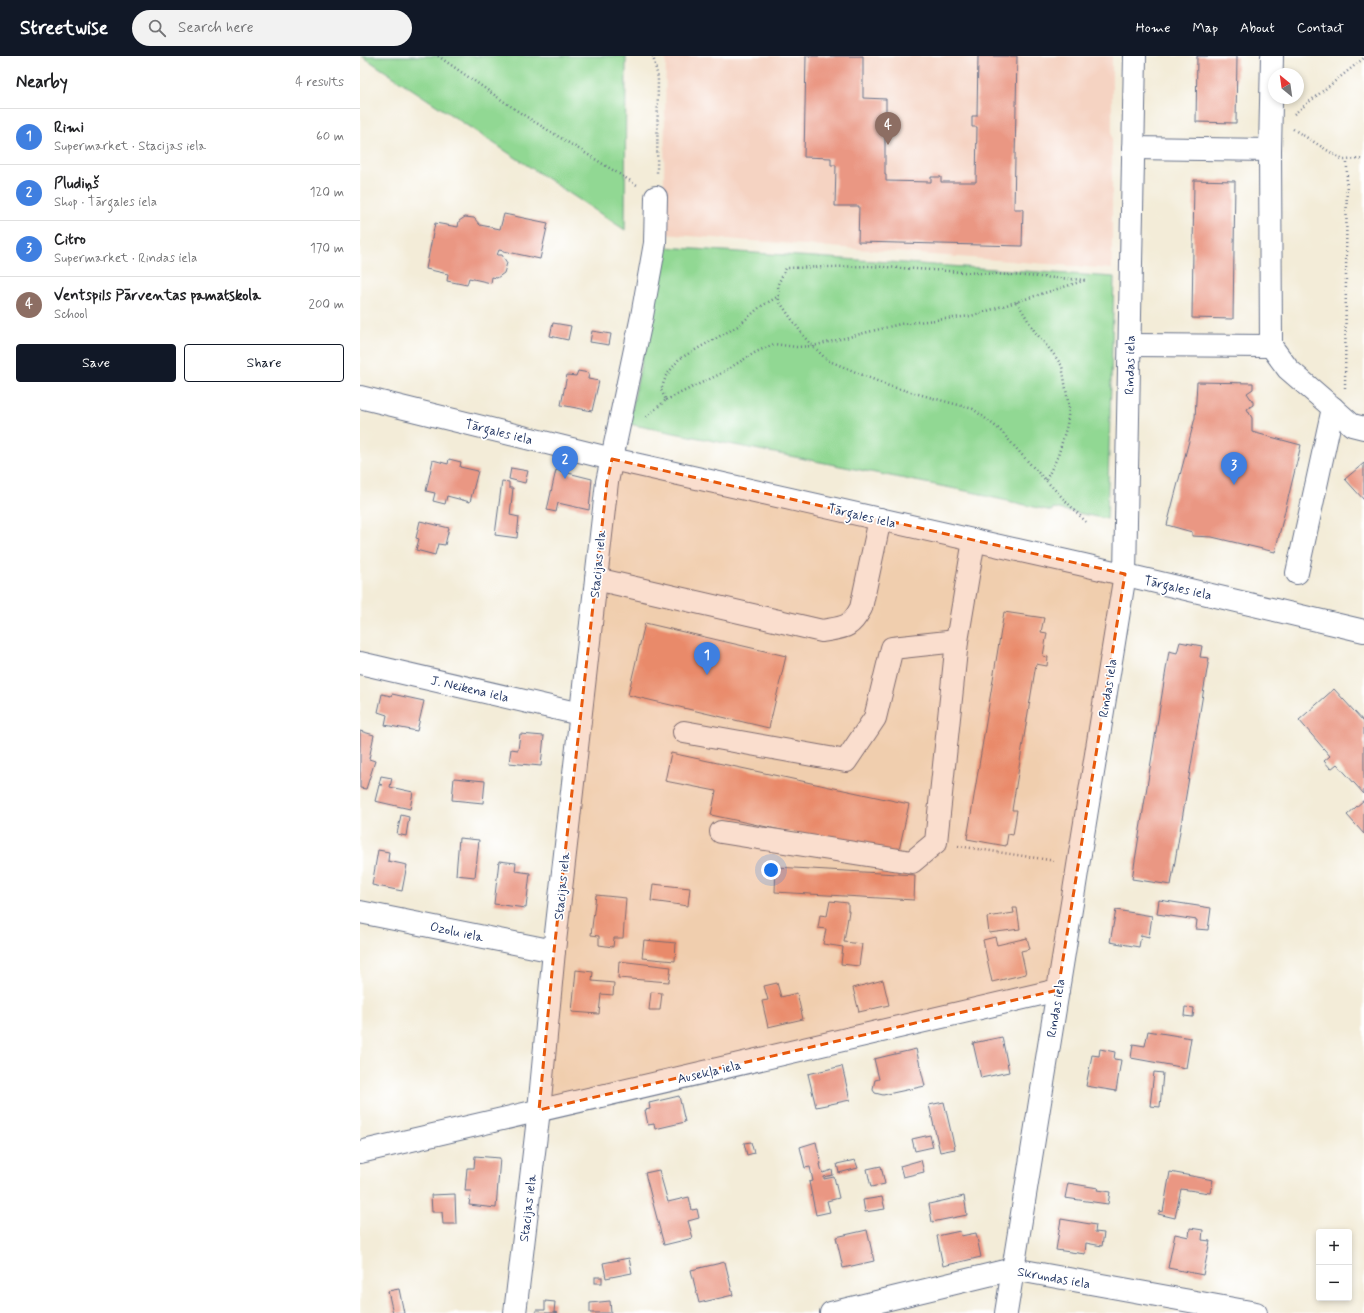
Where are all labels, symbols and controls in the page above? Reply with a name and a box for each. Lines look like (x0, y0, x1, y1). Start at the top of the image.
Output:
search box (132, 10, 412, 46)
text: Streetwise (20, 16, 108, 41)
icon: search (146, 17, 168, 39)
text: Search here (178, 18, 254, 38)
text: Home (1136, 19, 1170, 37)
text: Map (1192, 19, 1218, 37)
text: About (1240, 19, 1275, 37)
text: Contact (1297, 19, 1344, 37)
north arrow (1268, 68, 1304, 104)
text: Nearby (16, 71, 68, 93)
text: 4 results (295, 74, 344, 91)
pin: 4 (875, 112, 901, 145)
text: Rimi (54, 118, 84, 138)
text: 1 (26, 128, 32, 145)
text: 60 m (316, 128, 344, 145)
text: Supermarket · Stacijas iela (54, 138, 206, 155)
text: Pludiņš (54, 174, 99, 194)
text: 2 (26, 184, 32, 201)
text: 120 m (310, 184, 344, 201)
text: Shop · Tārgales iela (54, 194, 157, 211)
text: Citro (54, 230, 86, 250)
text: 3 (26, 240, 32, 257)
text: 170 m (310, 240, 344, 257)
text: Supermarket · Rindas iela (54, 250, 197, 267)
text: Ventspils Pārventas pamatskola (54, 286, 261, 306)
text: 4 (25, 296, 33, 313)
text: 200 m (309, 296, 344, 313)
text: School (54, 306, 88, 323)
street label: Rindas iela (1121, 335, 1140, 395)
button: Save (16, 344, 176, 382)
button: Share (184, 344, 344, 382)
street label: Tārgales iela (462, 416, 534, 451)
pin: 2 (552, 446, 578, 479)
pin: 3 (1221, 452, 1247, 485)
street label: Tārgales iela (826, 500, 897, 534)
street label: Stacijas iela (586, 529, 611, 599)
street label: Tārgales iela (1142, 572, 1213, 606)
pin: 1 (694, 642, 720, 675)
street label: Rindas iela (1095, 658, 1122, 719)
street label: J. Neikena iela (429, 672, 510, 707)
street label: Stacijas iela (550, 851, 575, 921)
your location (761, 860, 781, 880)
street label: Ozolu iela (428, 919, 485, 946)
street label: Rindas iela (1043, 978, 1070, 1039)
street label: Ausekļa iela (676, 1057, 743, 1088)
street label: Stacijas iela (516, 1173, 541, 1243)
map controls (1316, 1229, 1352, 1301)
button: + (1316, 1229, 1352, 1265)
street label: Skrundas iela (1016, 1264, 1092, 1293)
button: − (1316, 1265, 1352, 1301)

